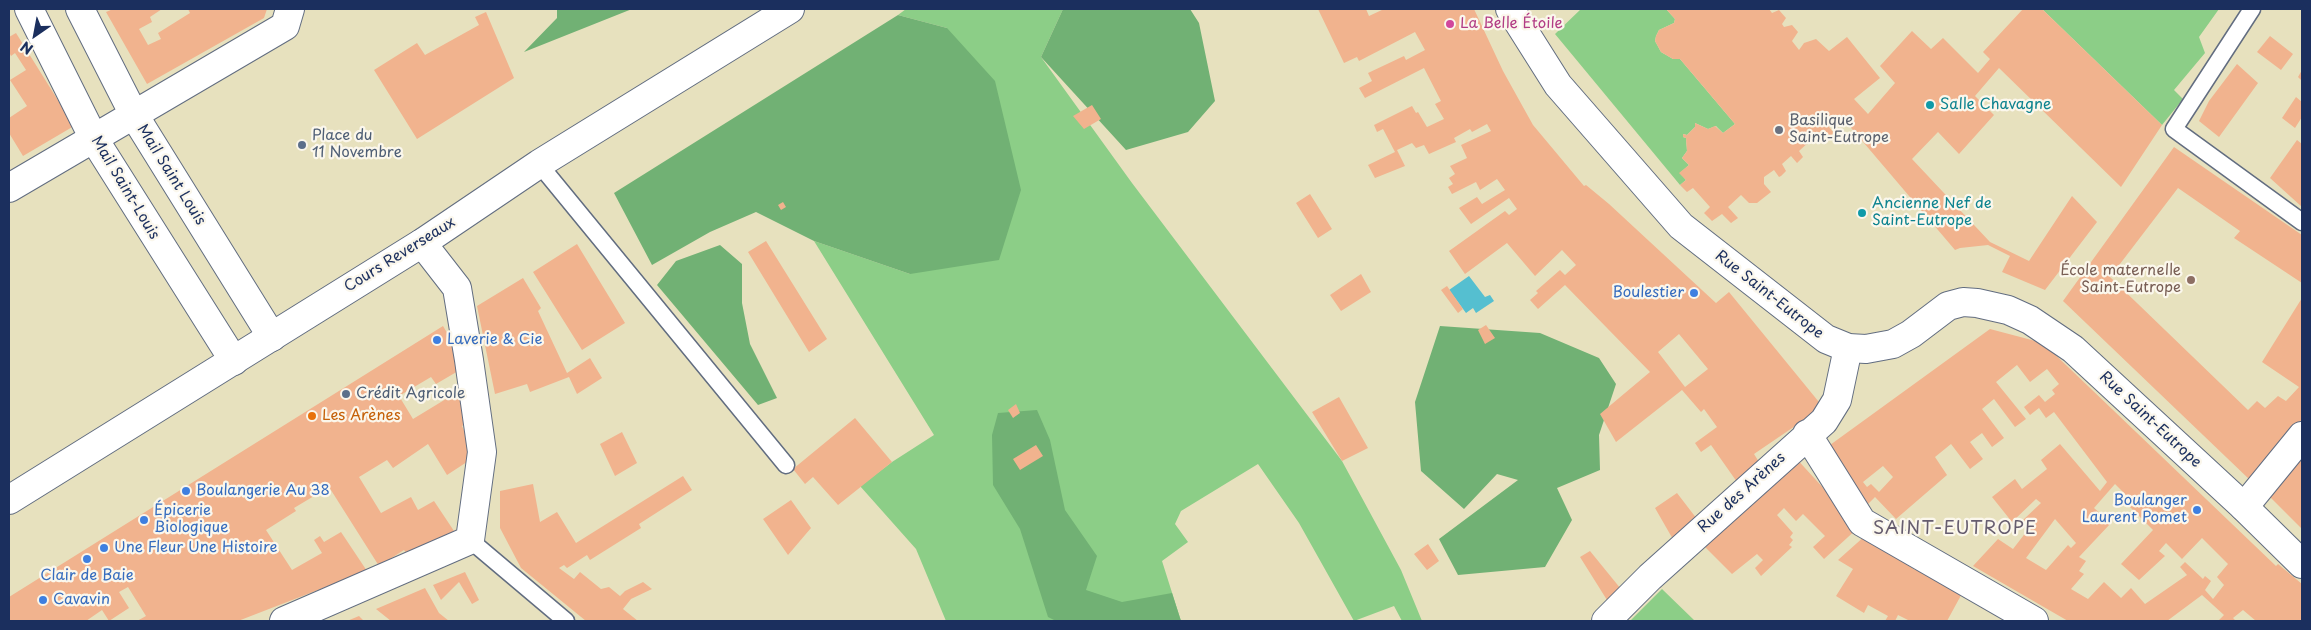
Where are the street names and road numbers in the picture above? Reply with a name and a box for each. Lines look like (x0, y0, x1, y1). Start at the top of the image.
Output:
street label: Mail Saint Louis (133, 121, 209, 229)
street label: Mail Saint-Louis (87, 133, 163, 243)
street label: Cours Reverseaux (341, 214, 459, 296)
street label: Rue Saint-Eutrope (1711, 247, 1827, 343)
street label: Rue Saint-Eutrope (2095, 368, 2205, 472)
street label: Rue des Arènes (1695, 449, 1789, 537)

